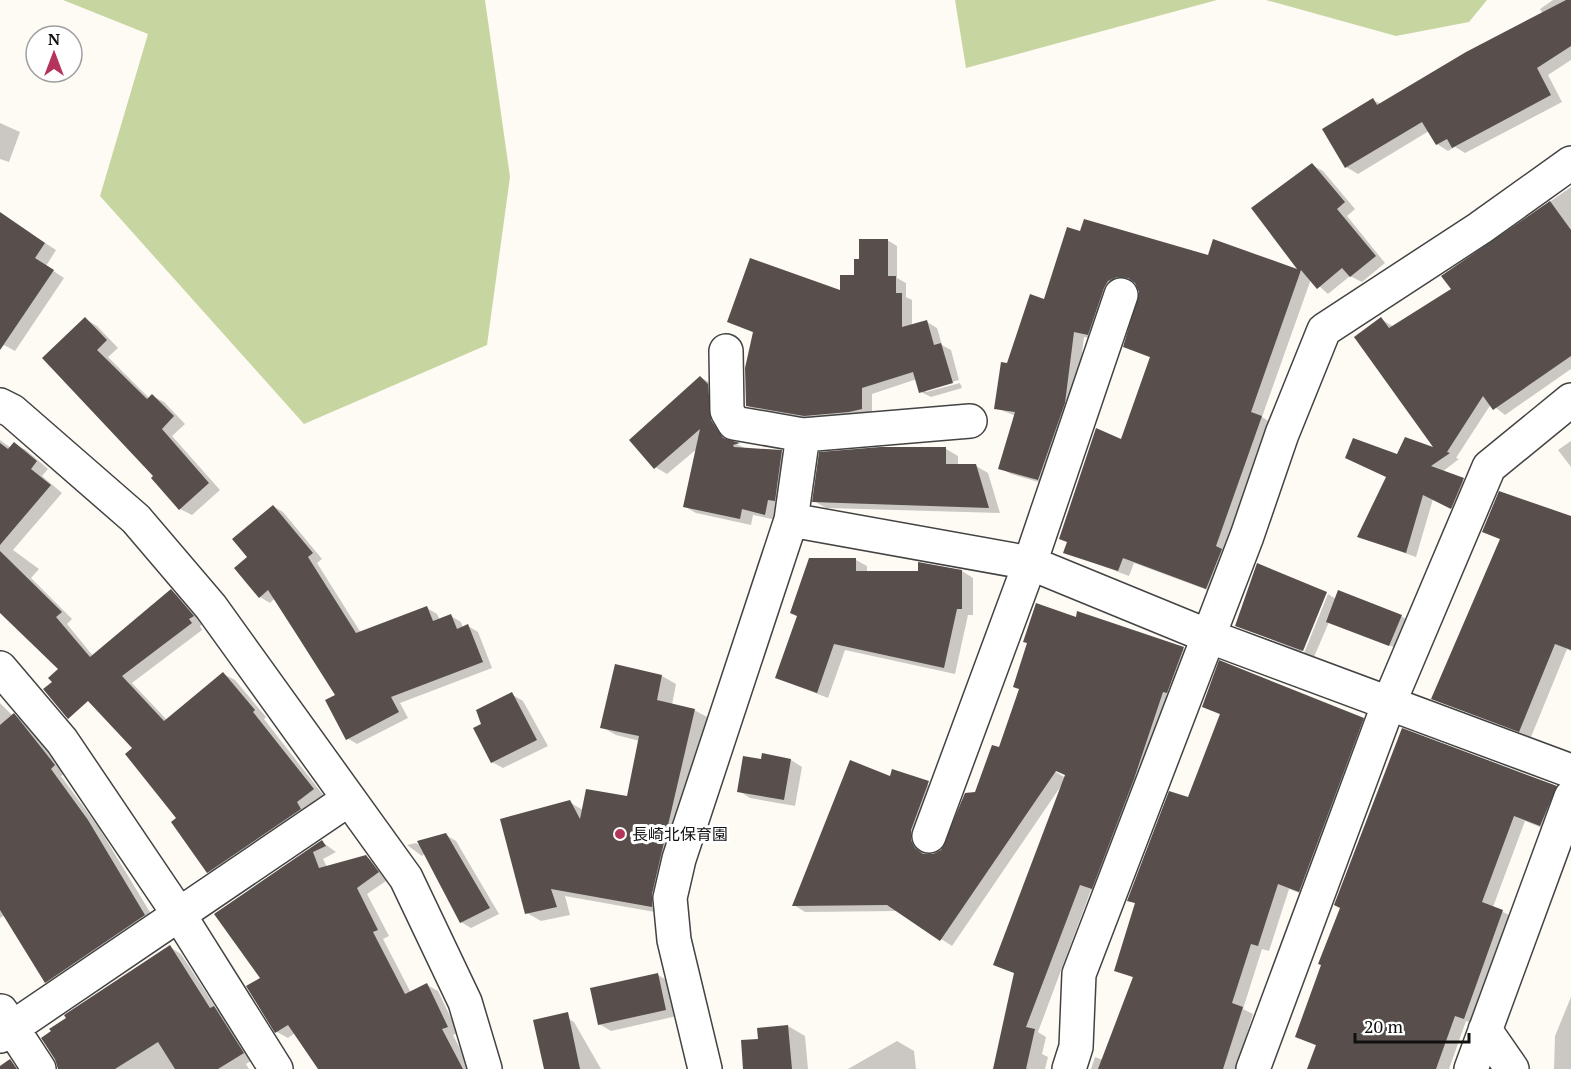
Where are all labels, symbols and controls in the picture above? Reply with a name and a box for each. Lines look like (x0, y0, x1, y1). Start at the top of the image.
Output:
north arrow (24, 24, 84, 84)
text: N (48, 28, 60, 50)
place label: 長崎北保育園 (632, 823, 728, 845)
marker: 長崎北保育園 (613, 827, 627, 841)
scale bar (1355, 1006, 1469, 1044)
text: 20 m (1364, 1014, 1404, 1038)

